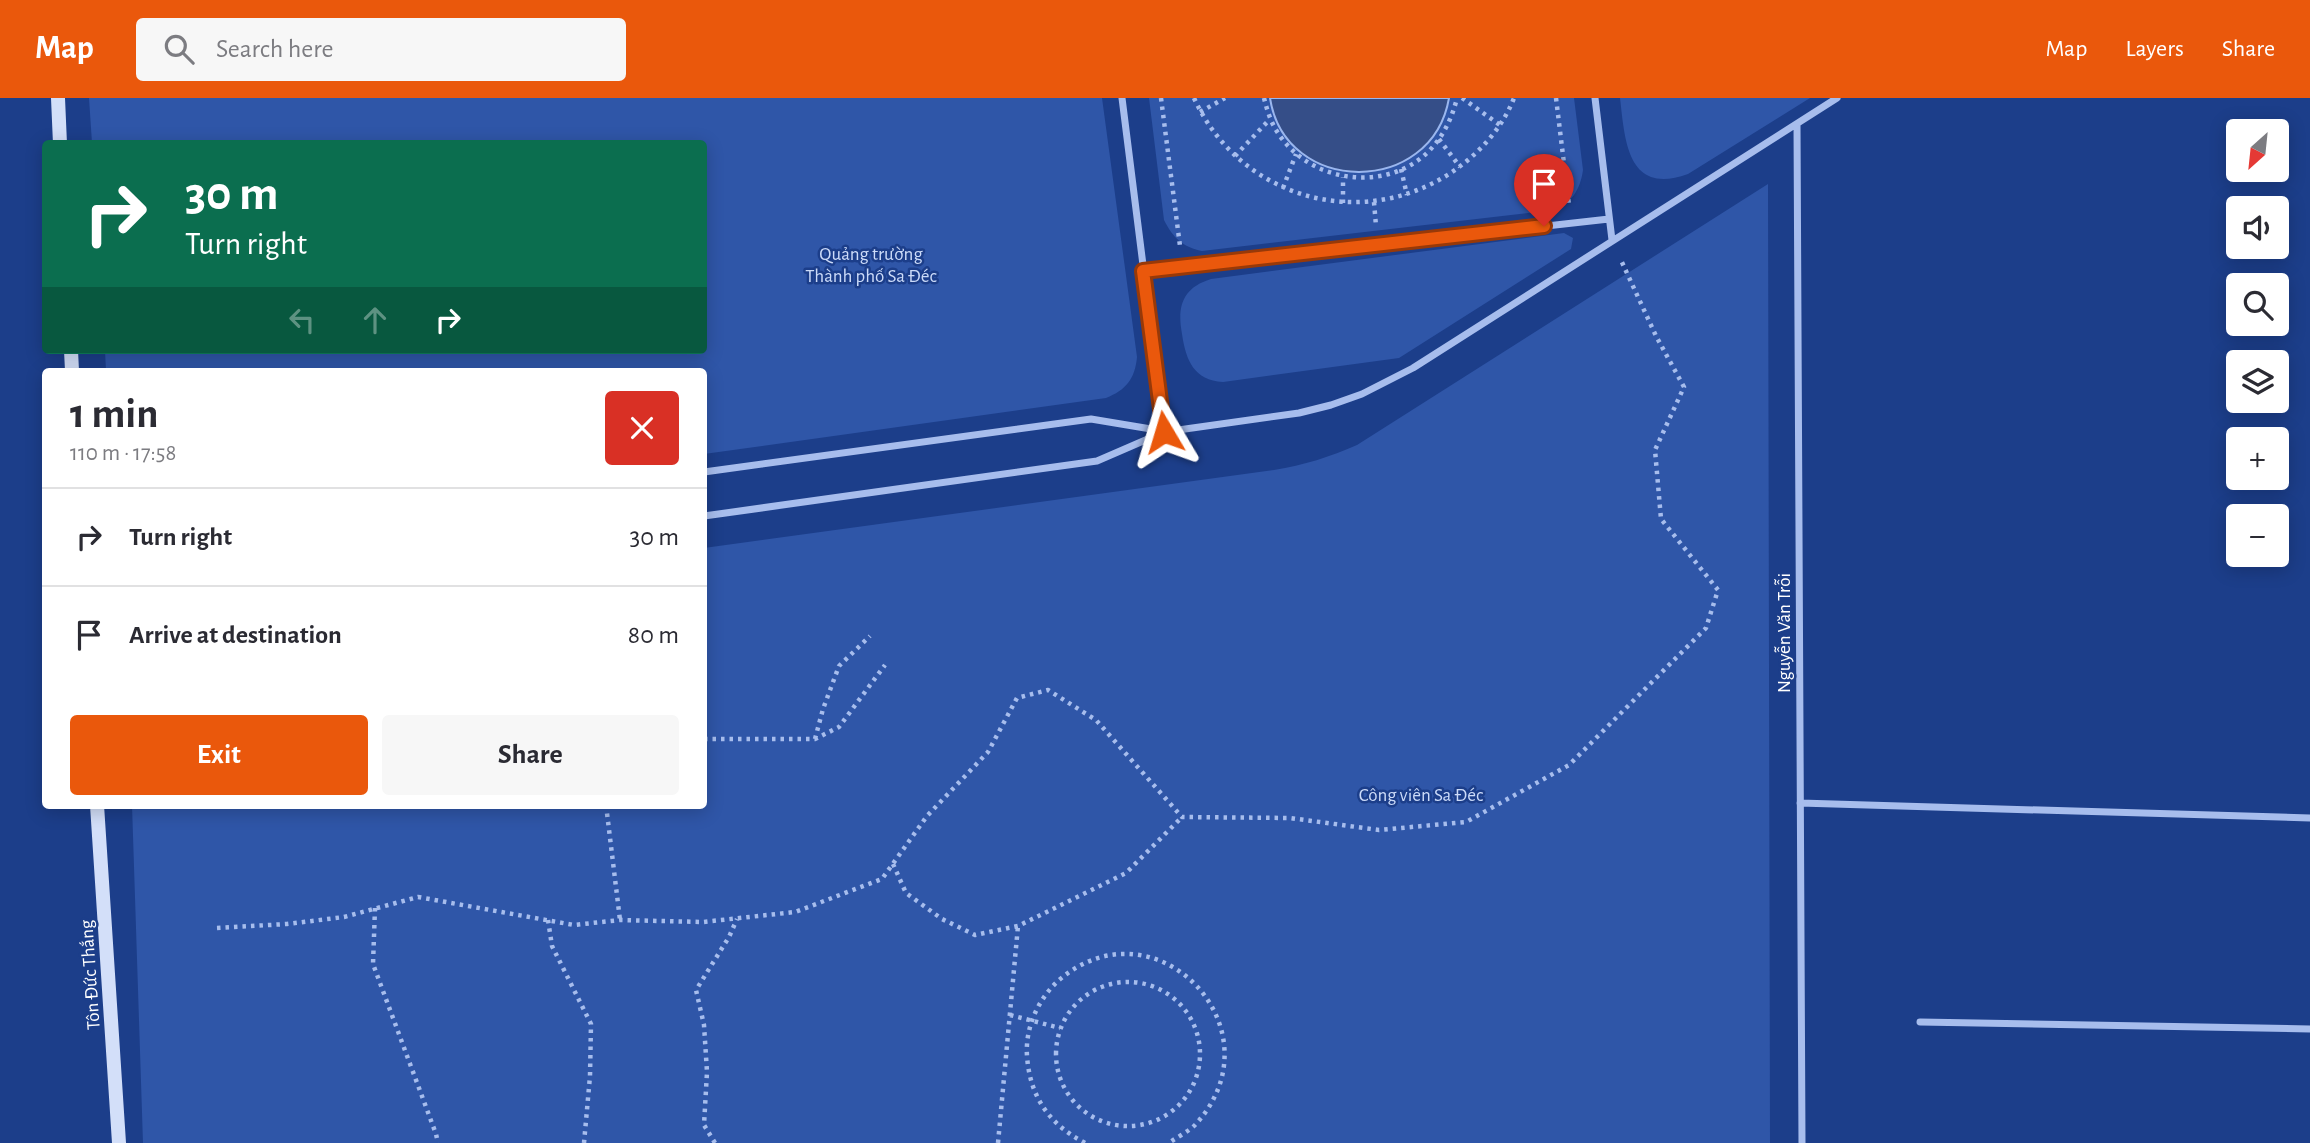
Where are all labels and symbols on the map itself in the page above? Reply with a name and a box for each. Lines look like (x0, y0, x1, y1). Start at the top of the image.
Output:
north arrow (2226, 119, 2289, 182)
pin (1514, 154, 1574, 226)
park label: Quảng trường Thành phố Sa Đéc (805, 245, 937, 286)
position arrow (1127, 395, 1201, 469)
street label: Nguyễn Văn Trỗi (1774, 573, 1794, 693)
park label: Công viên Sa Đéc (1359, 786, 1483, 805)
street label: Tôn Đức Thắng (77, 919, 104, 1030)

